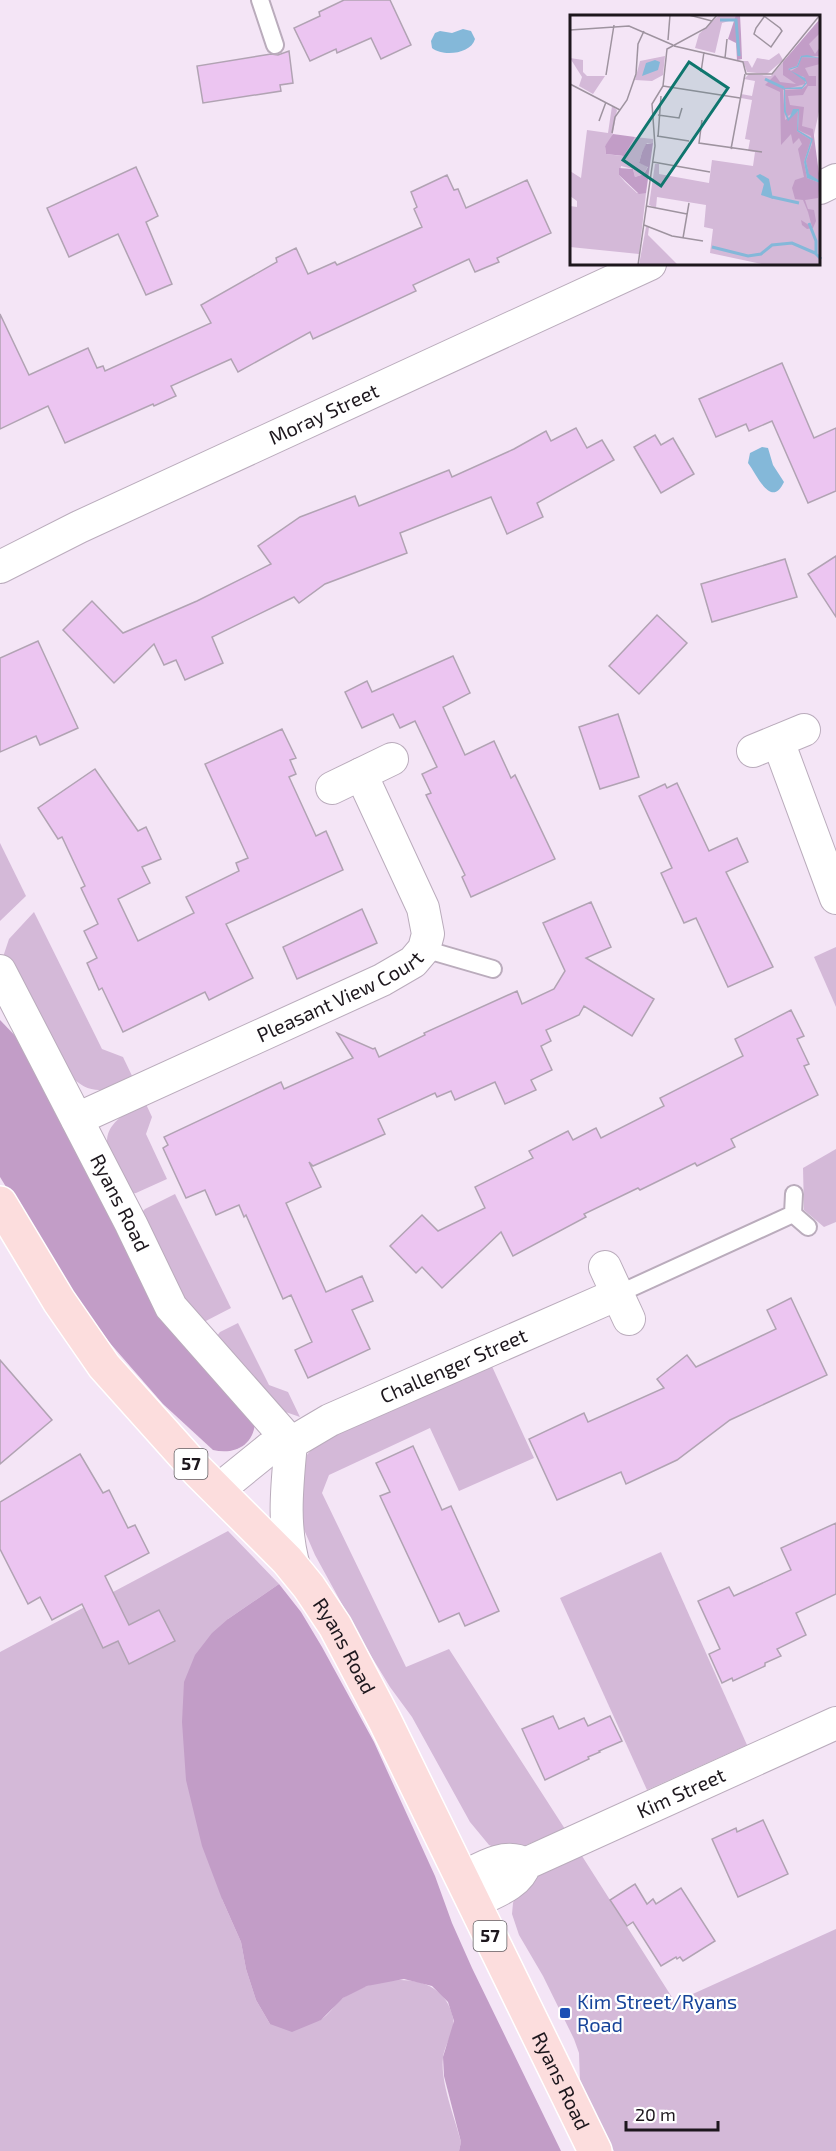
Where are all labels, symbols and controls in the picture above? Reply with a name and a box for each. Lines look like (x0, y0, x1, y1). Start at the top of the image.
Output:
inset map (570, 15, 821, 266)
street label: Moray Street (265, 378, 382, 449)
street label: Pleasant View Court (253, 946, 428, 1047)
street label: Ryans Road (86, 1150, 155, 1255)
street label: Challenger Street (376, 1322, 531, 1408)
road number: 57 (174, 1449, 207, 1479)
street label: Ryans Road (309, 1593, 382, 1698)
street label: Kim Street (633, 1762, 729, 1823)
road number: 57 (474, 1921, 506, 1951)
place label: Kim Street/Ryans Road (577, 1989, 737, 2036)
marker: Kim Street/Ryans Road (558, 2006, 572, 2020)
street label: Ryans Road (528, 2028, 596, 2134)
scale bar (626, 2094, 718, 2132)
text: 20 m (635, 2103, 676, 2125)

